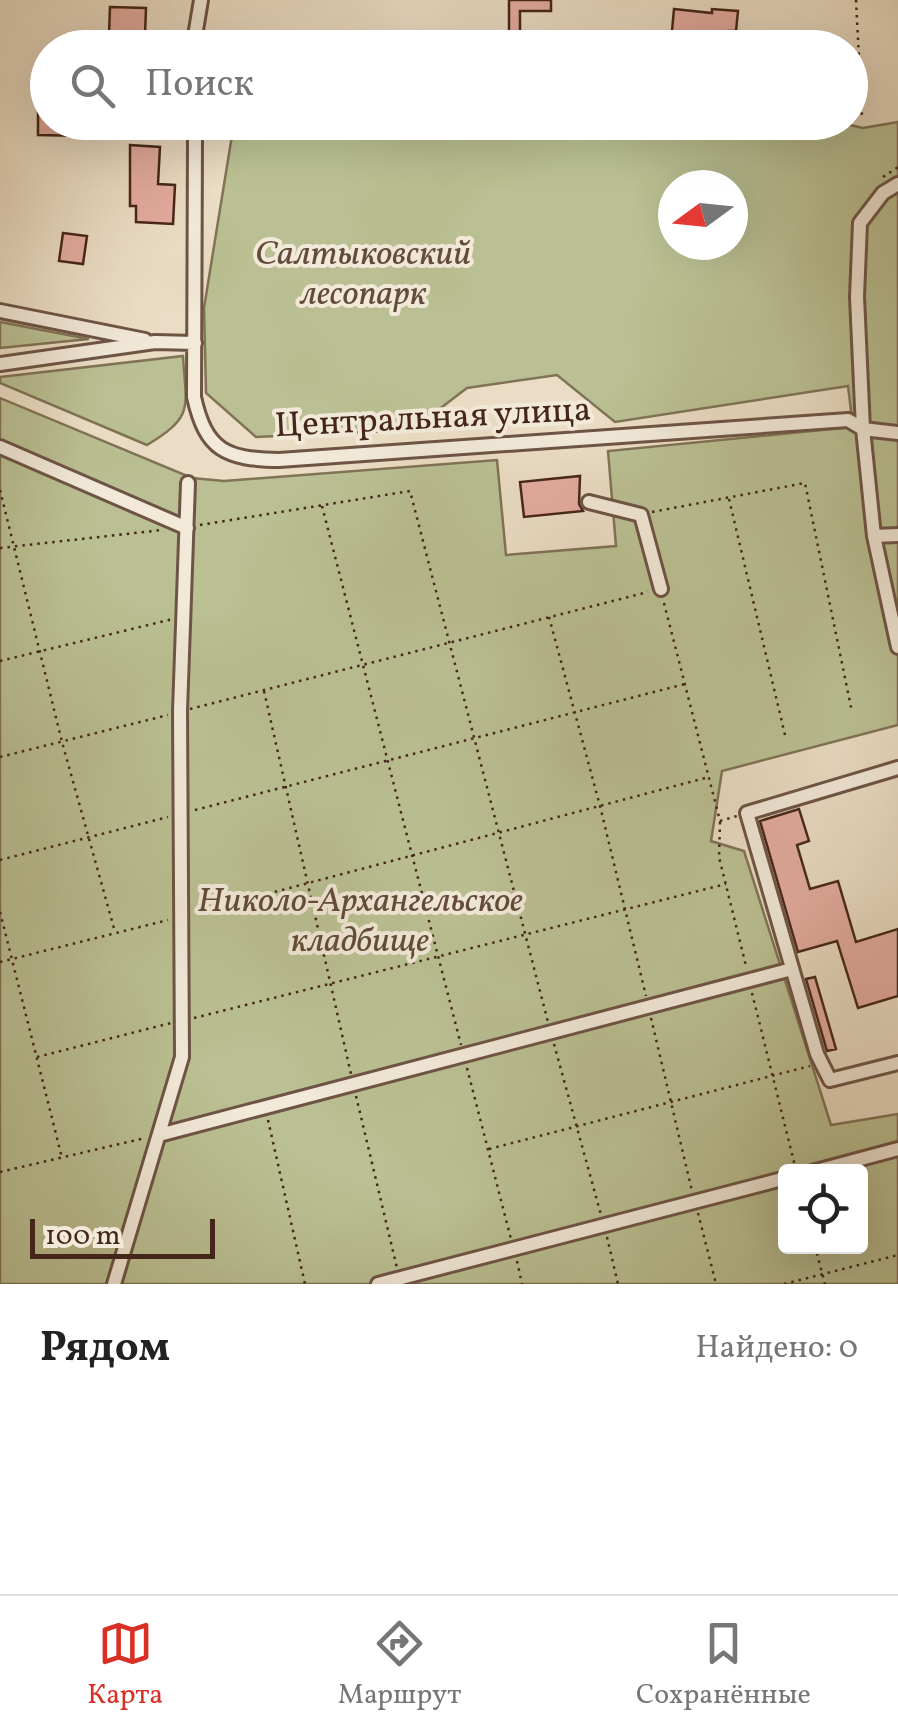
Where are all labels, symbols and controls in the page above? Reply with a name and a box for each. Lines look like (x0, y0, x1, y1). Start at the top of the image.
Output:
search box (30, 30, 868, 140)
icon: search (65, 58, 120, 113)
text: Поиск (145, 59, 254, 112)
north arrow (658, 170, 748, 260)
park label: Салтыковский лесопарк (255, 231, 471, 319)
street label: Центральная улица (274, 387, 592, 451)
park label: Николо-Архангельское кладбище (197, 878, 523, 966)
map controls (778, 1164, 868, 1254)
button: locate (778, 1164, 868, 1254)
scale bar (30, 1214, 215, 1258)
text: 100 m (45, 1217, 120, 1256)
text: Рядом (40, 1320, 170, 1379)
text: Найдено: 0 (696, 1327, 858, 1371)
tab: Карта (87, 1616, 163, 1715)
tab: Маршрут (338, 1616, 461, 1715)
tab: Сохранённые (636, 1616, 811, 1715)

